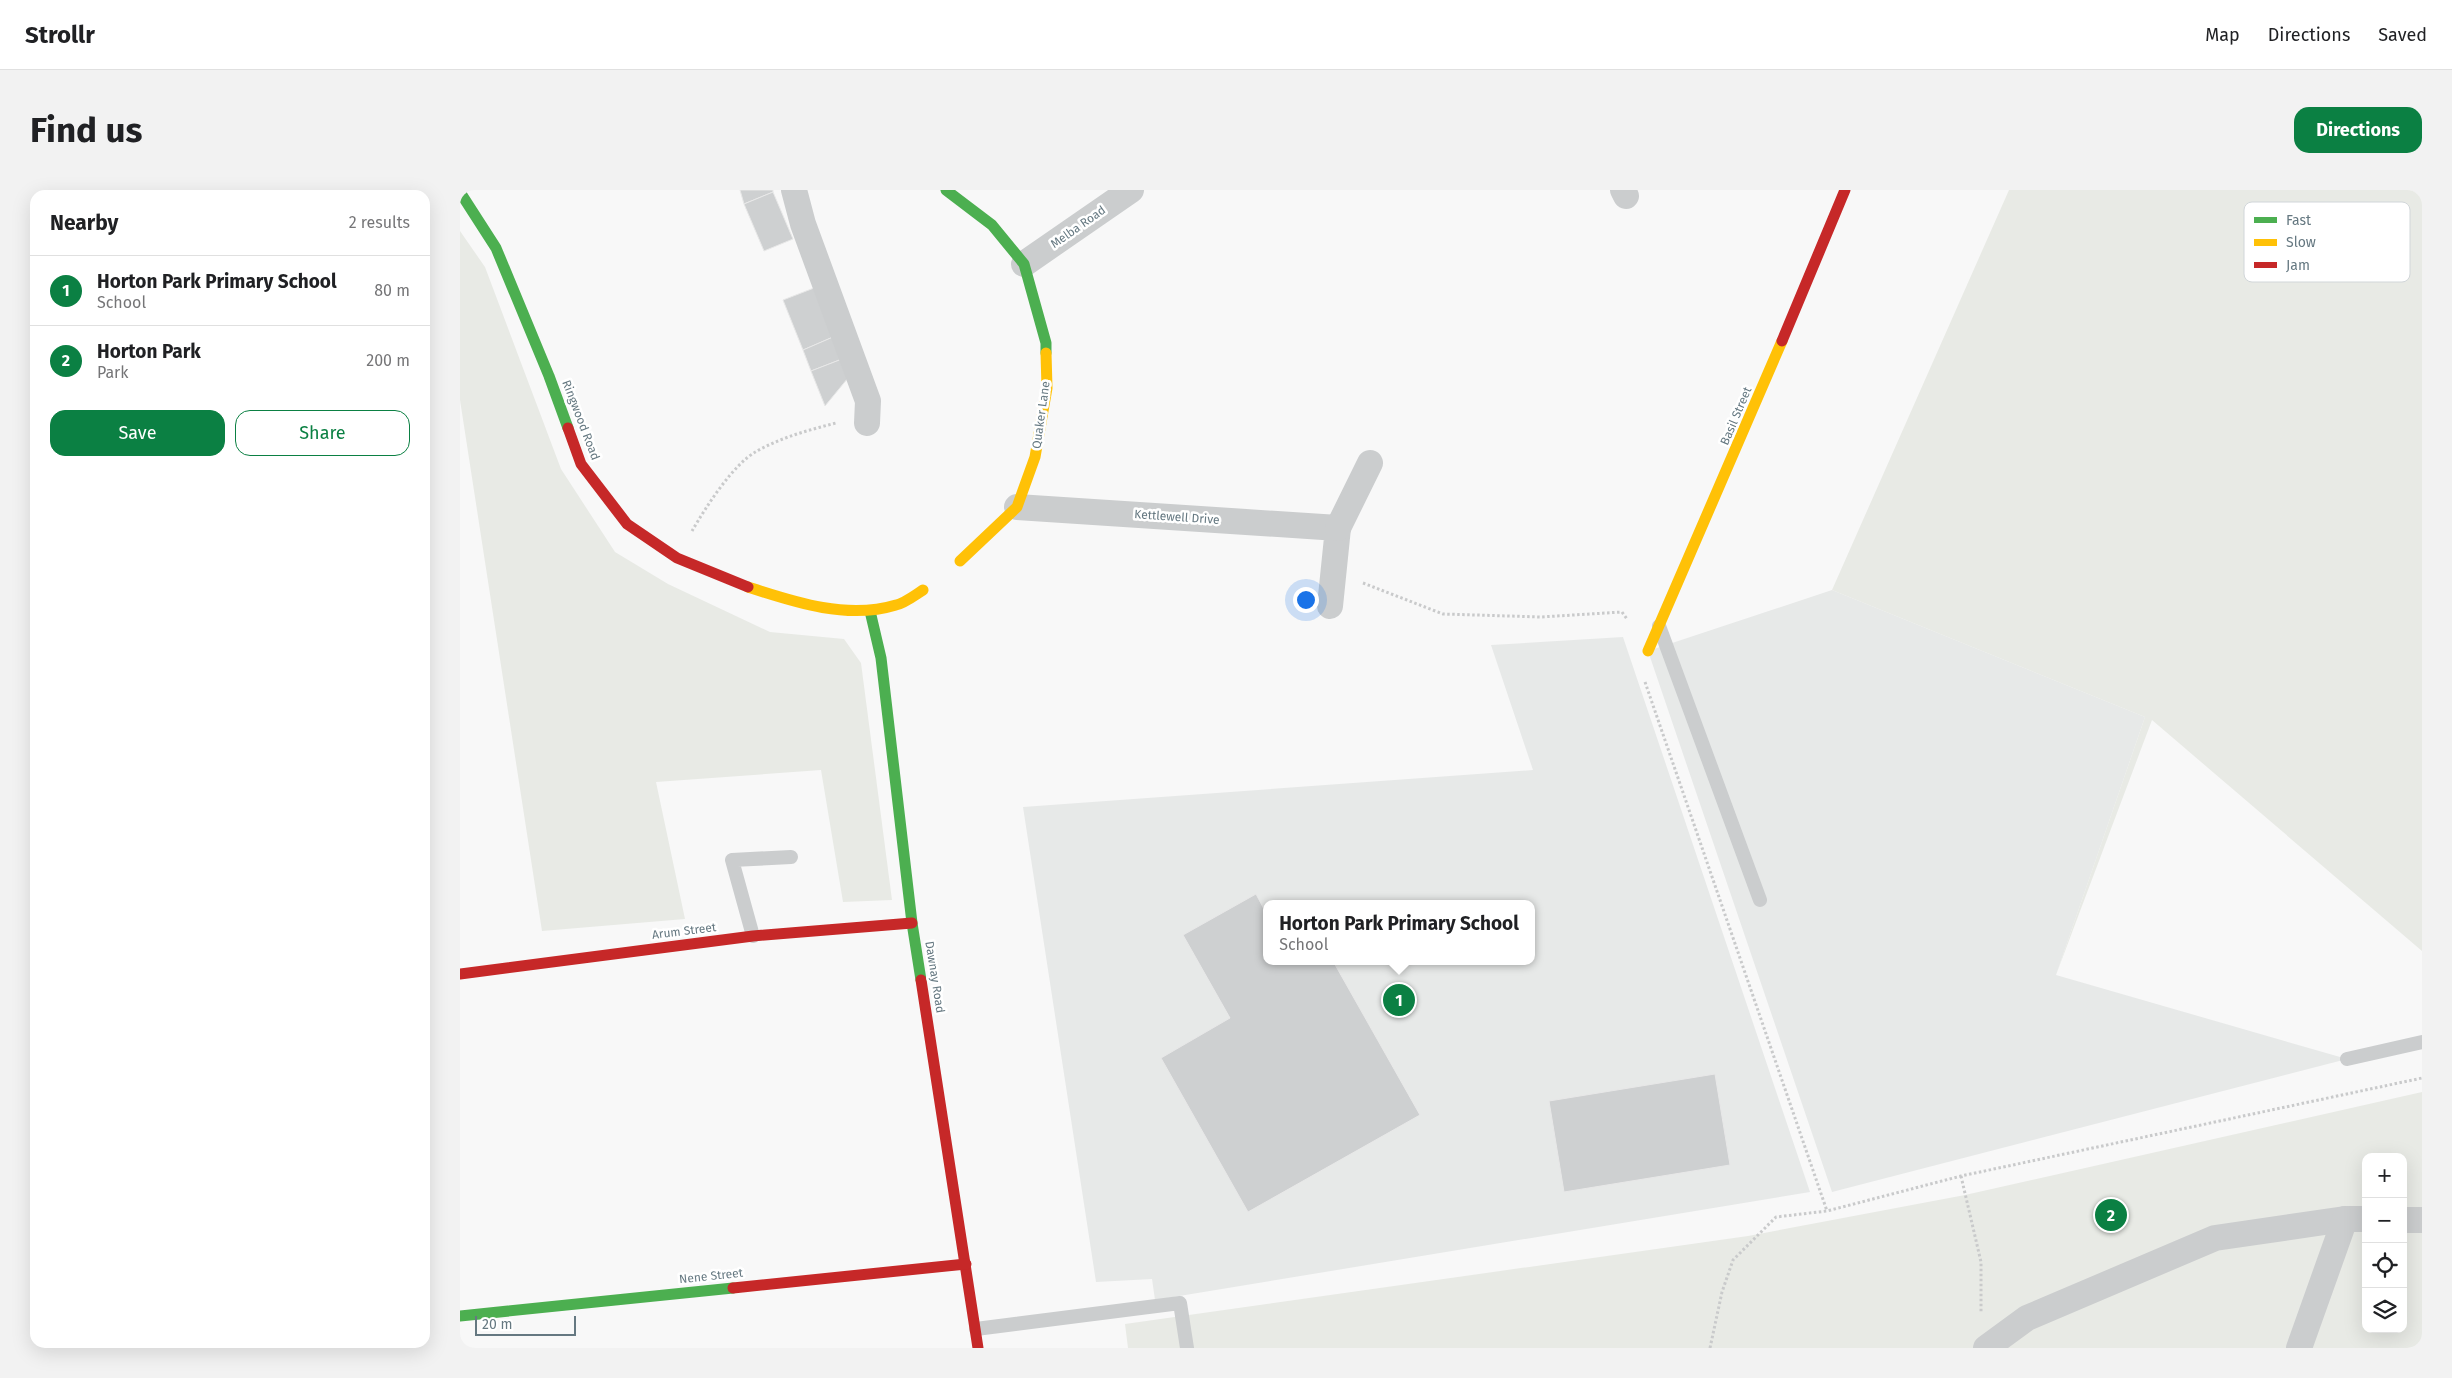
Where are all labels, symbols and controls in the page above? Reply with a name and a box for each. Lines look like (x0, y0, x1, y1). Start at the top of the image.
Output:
text: Strollr (25, 21, 95, 49)
text: Map (2205, 24, 2240, 46)
text: Directions (2268, 24, 2350, 46)
text: Saved (2378, 24, 2427, 46)
button: Directions (2294, 107, 2422, 153)
text: Find us (30, 109, 142, 151)
legend (2244, 202, 2410, 282)
street label: Melba Road (1048, 203, 1108, 251)
text: Nearby (50, 210, 118, 236)
text: Fast (2286, 212, 2312, 229)
text: 2 results (349, 213, 410, 232)
text: Slow (2286, 234, 2316, 251)
text: Jam (2286, 257, 2310, 274)
text: Horton Park Primary School (97, 270, 337, 293)
text: 1 (62, 281, 70, 300)
text: 80 m (374, 281, 410, 300)
text: School (97, 293, 146, 312)
text: Horton Park (97, 340, 201, 363)
text: 2 (62, 351, 70, 370)
text: 200 m (366, 351, 410, 370)
text: Park (97, 363, 129, 382)
street label: Ringwood Road (559, 378, 603, 462)
street label: Quaker Lane (1029, 380, 1053, 450)
street label: Basil Street (1717, 384, 1755, 447)
button: Save (50, 410, 225, 456)
button: Share (235, 410, 410, 456)
street label: Kettlewell Drive (1134, 507, 1220, 527)
your location (1293, 587, 1319, 613)
popup (1263, 900, 1535, 965)
text: Horton Park Primary School (1279, 912, 1519, 935)
street label: Arum Street (651, 920, 718, 942)
text: School (1279, 935, 1328, 954)
street label: Dawnay Road (922, 940, 948, 1014)
pin: 1 (1383, 981, 1415, 1019)
map controls (2362, 1153, 2407, 1333)
button: + (2362, 1153, 2407, 1198)
pin: 2 (2095, 1196, 2127, 1234)
button: − (2362, 1198, 2407, 1243)
button: locate (2362, 1243, 2407, 1288)
street label: Nene Street (678, 1266, 744, 1286)
button: layers (2362, 1288, 2407, 1333)
scale bar (475, 1313, 576, 1336)
text: 20 m (482, 1316, 512, 1333)

